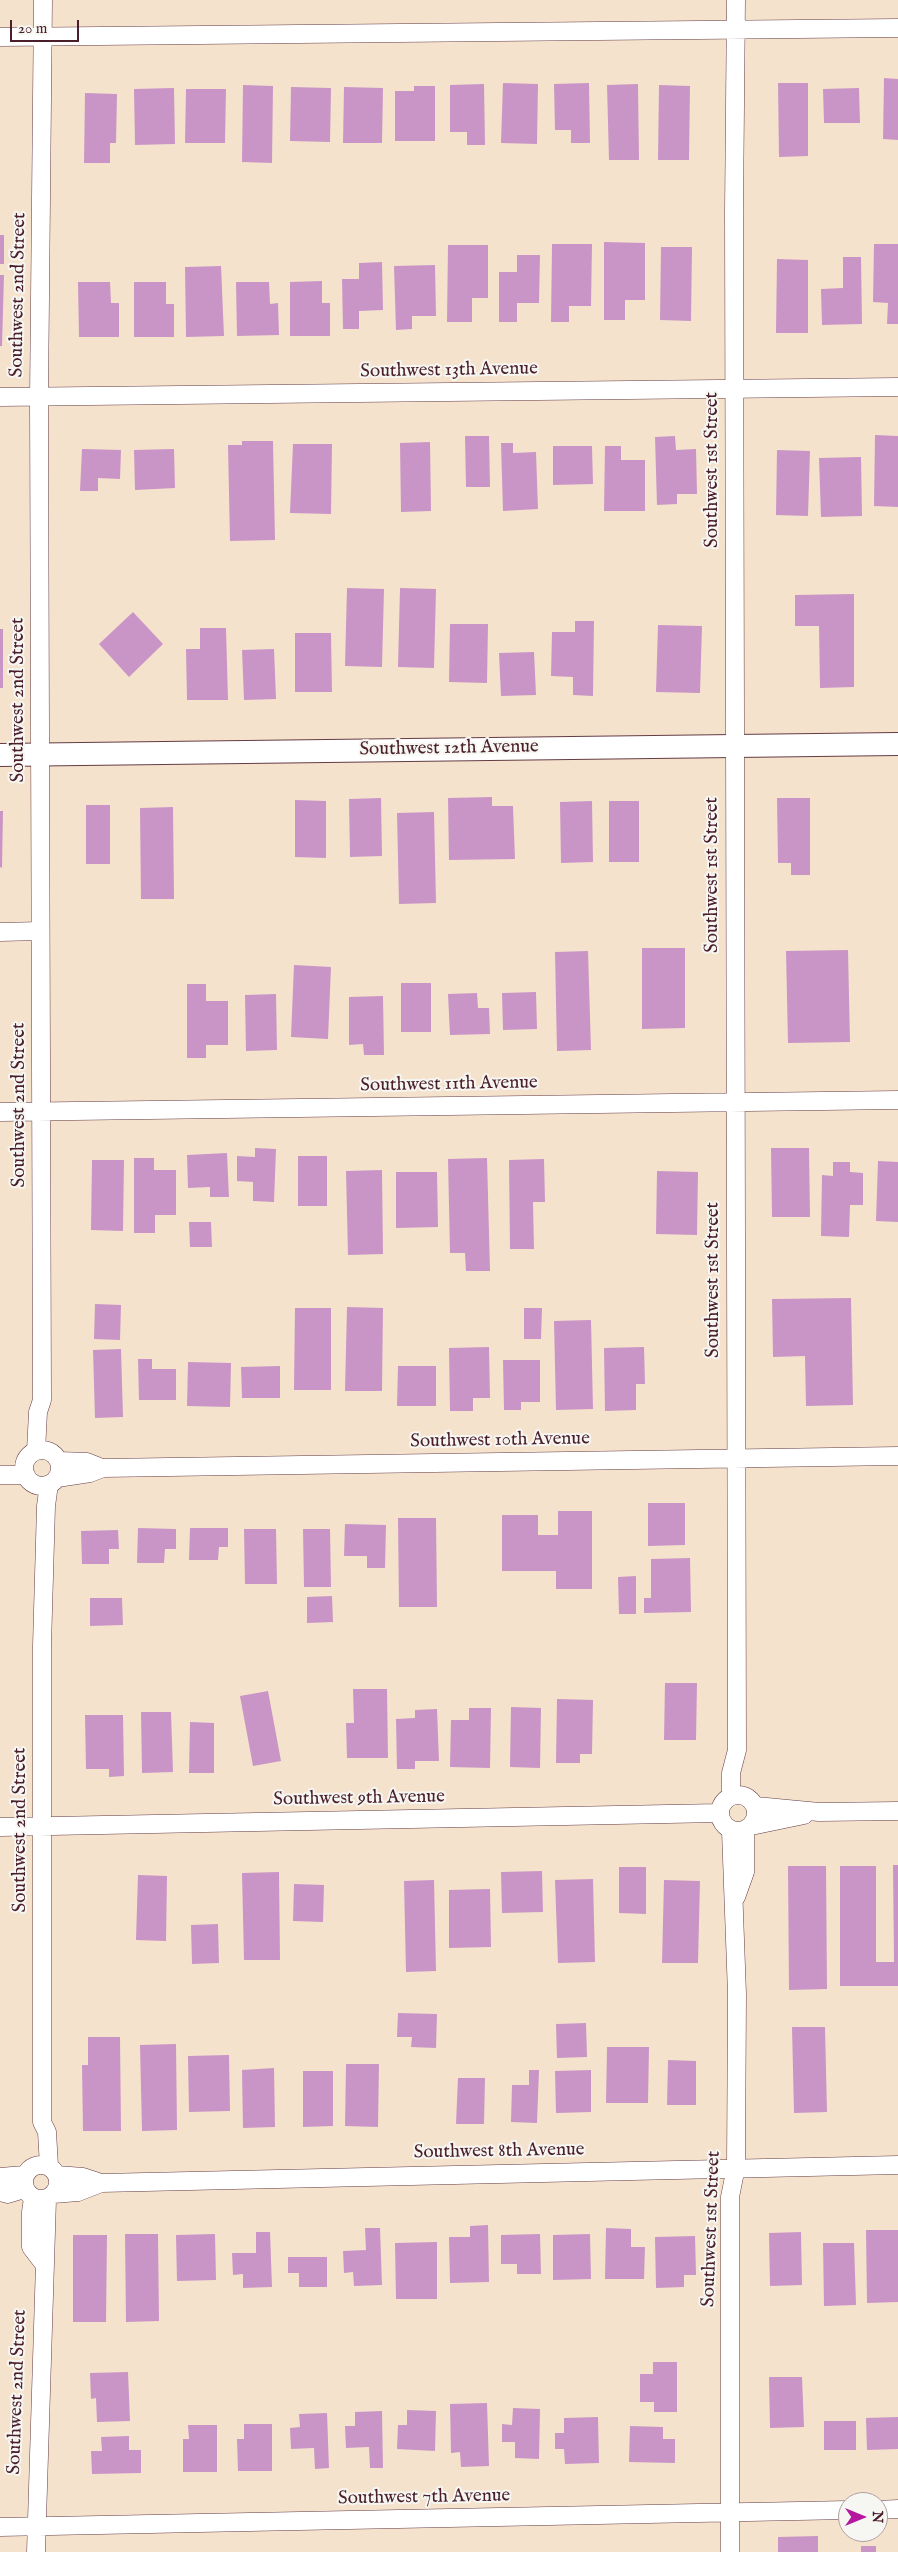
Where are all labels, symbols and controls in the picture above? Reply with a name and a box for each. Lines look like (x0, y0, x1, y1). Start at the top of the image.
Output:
scale bar (12, 10, 81, 42)
text: 20 m (18, 19, 47, 38)
street label: Southwest 2nd Street (6, 212, 32, 378)
street label: Southwest 13th Avenue (360, 358, 538, 384)
street label: Southwest 1st Street (702, 392, 724, 548)
street label: Southwest 2nd Street (8, 617, 30, 783)
street label: Southwest 12th Avenue (359, 736, 539, 762)
street label: Southwest 1st Street (702, 797, 724, 953)
street label: Southwest 2nd Street (9, 1022, 31, 1188)
street label: Southwest 11th Avenue (360, 1072, 538, 1098)
street label: Southwest 1st Street (703, 1202, 725, 1358)
street label: Southwest 10th Avenue (410, 1428, 590, 1454)
street label: Southwest 2nd Street (10, 1747, 32, 1913)
street label: Southwest 9th Avenue (273, 1786, 445, 1812)
street label: Southwest 8th Avenue (413, 2139, 585, 2165)
street label: Southwest 1st Street (698, 2151, 726, 2307)
street label: Southwest 2nd Street (4, 2309, 32, 2475)
street label: Southwest 7th Avenue (338, 2485, 510, 2511)
north arrow (838, 2492, 888, 2542)
text: N (868, 2511, 886, 2523)

